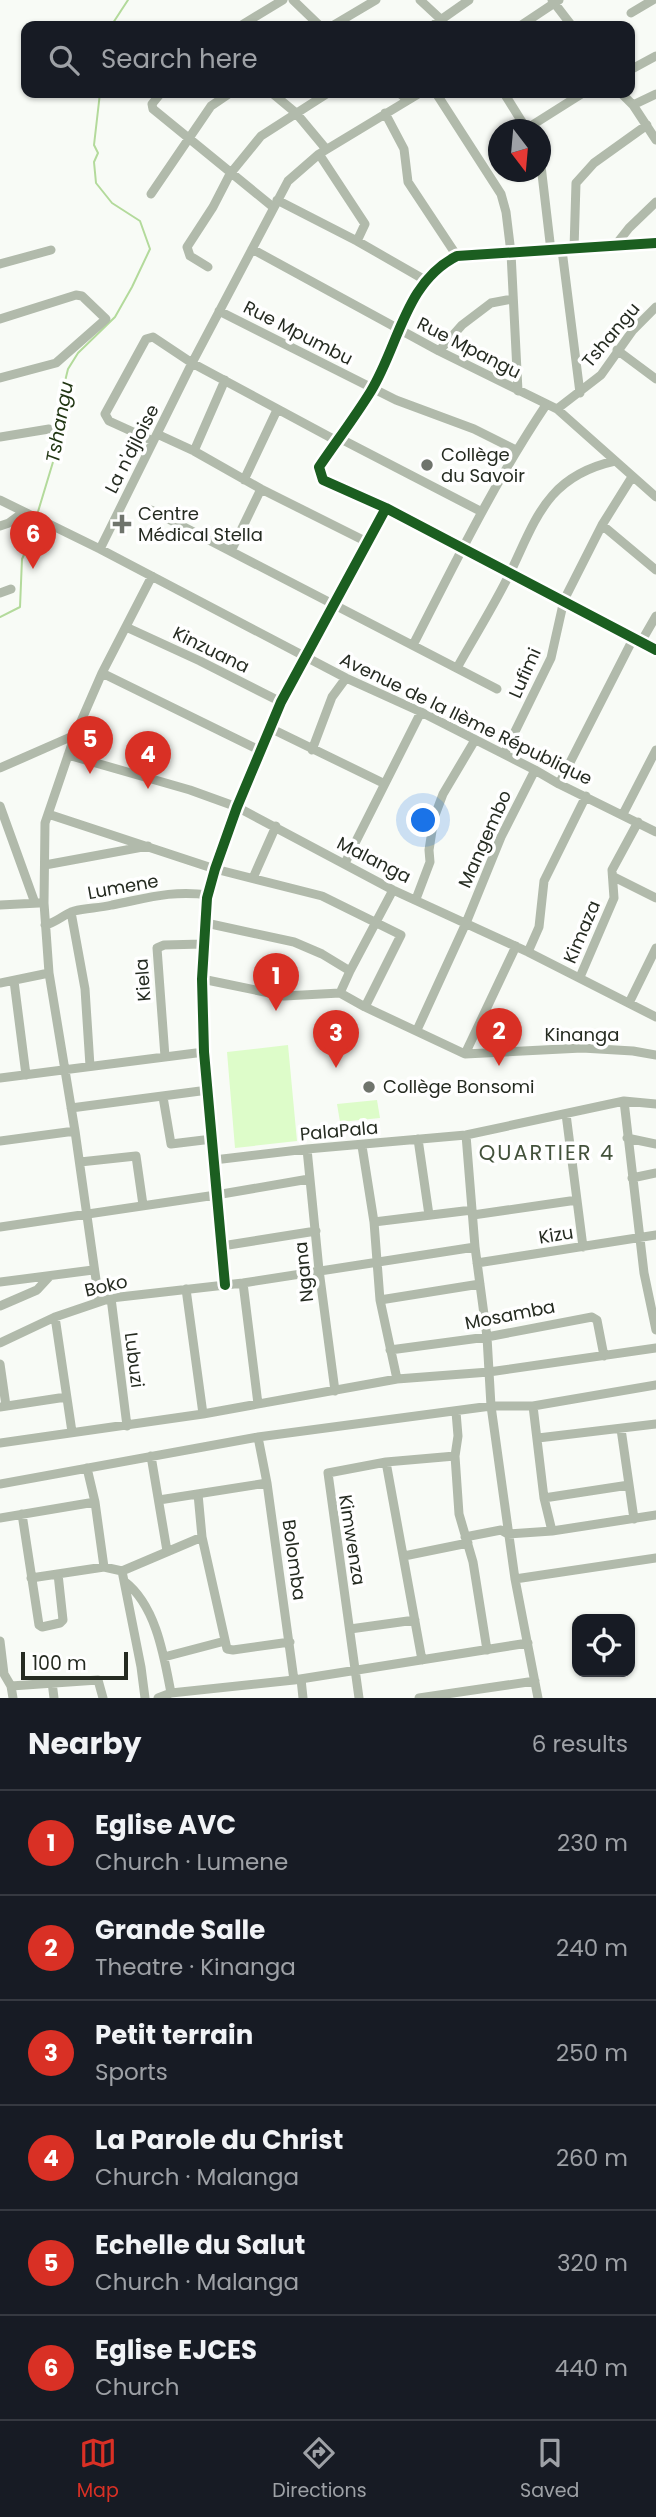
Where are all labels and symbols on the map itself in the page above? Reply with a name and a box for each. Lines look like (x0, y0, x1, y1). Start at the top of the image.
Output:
north arrow (488, 119, 551, 182)
street label: Rue Mpumbu (239, 294, 357, 371)
street label: Tshangu (576, 297, 645, 373)
street label: Rue Mpangu (413, 311, 525, 384)
water label: Tshangu (39, 379, 80, 465)
street label: La n'djloise (98, 400, 165, 498)
place label: Collège du Savoir (441, 442, 525, 488)
marker: Collège du Savoir (419, 457, 435, 473)
place label: Centre Médical Stella (138, 501, 263, 547)
pin: 6 (10, 511, 56, 569)
marker: Centre Médical Stella (112, 514, 132, 534)
street label: Kinzuana (169, 620, 254, 679)
street label: Lufimi (502, 644, 547, 702)
street label: Avenue de la IIème République (336, 646, 597, 791)
pin: 5 (67, 716, 113, 774)
pin: 4 (125, 731, 171, 789)
street label: Mangembo (452, 786, 517, 892)
your location (406, 803, 440, 837)
street label: Malanga (333, 830, 416, 889)
street label: Lumene (85, 868, 160, 905)
street label: Kimaza (557, 896, 606, 967)
pin: 1 (253, 953, 299, 1011)
street label: Kiela (129, 958, 156, 1002)
pin: 2 (476, 1008, 522, 1066)
pin: 3 (313, 1010, 359, 1068)
street label: Kinanga (545, 1022, 619, 1047)
place label: Collège Bonsomi (383, 1074, 535, 1099)
marker: Collège Bonsomi (361, 1079, 377, 1095)
street label: PalaPala (299, 1115, 379, 1146)
district label: QUARTIER 4 (479, 1138, 615, 1167)
street label: Kizu (537, 1219, 575, 1250)
street label: Ngana (288, 1241, 319, 1304)
street label: Boko (82, 1268, 130, 1303)
street label: Mosamba (463, 1294, 557, 1336)
street label: Lubuzi (119, 1331, 150, 1389)
street label: Kimwenza (333, 1493, 372, 1587)
street label: Bolomba (276, 1518, 313, 1602)
scale bar (21, 1649, 128, 1681)

